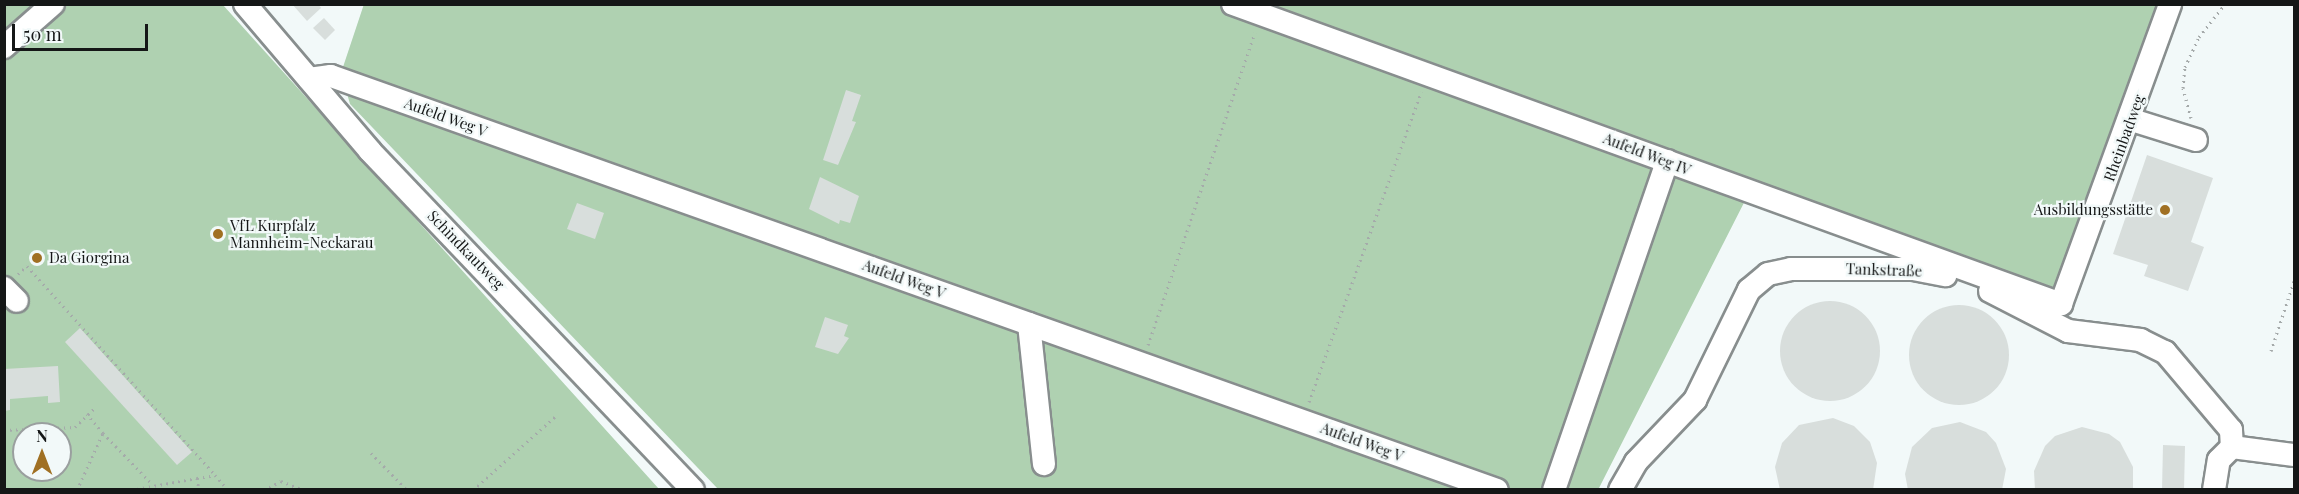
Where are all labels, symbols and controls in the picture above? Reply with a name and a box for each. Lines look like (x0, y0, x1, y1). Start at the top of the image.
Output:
scale bar (15, 12, 152, 50)
text: 50 m (23, 22, 62, 46)
street label: Rheinbadweg (2100, 92, 2148, 184)
street label: Aufeld Weg V (402, 94, 490, 140)
street label: Aufeld Weg IV (1600, 129, 1694, 179)
place label: Ausbildungsstätte (2034, 201, 2153, 219)
marker: Ausbildungsstätte (2158, 203, 2172, 217)
street label: Schindkautweg (424, 207, 508, 293)
place label: VfL Kurpfalz Mannheim-Neckarau (230, 216, 373, 251)
marker: VfL Kurpfalz Mannheim-Neckarau (211, 227, 225, 241)
place label: Da Giorgina (49, 249, 130, 267)
marker: Da Giorgina (30, 251, 44, 265)
street label: Aufeld Weg V (860, 256, 948, 302)
street label: Tankstraße (1846, 260, 1922, 280)
street label: Aufeld Weg V (1318, 419, 1406, 465)
north arrow (12, 422, 72, 482)
text: N (36, 425, 48, 446)

